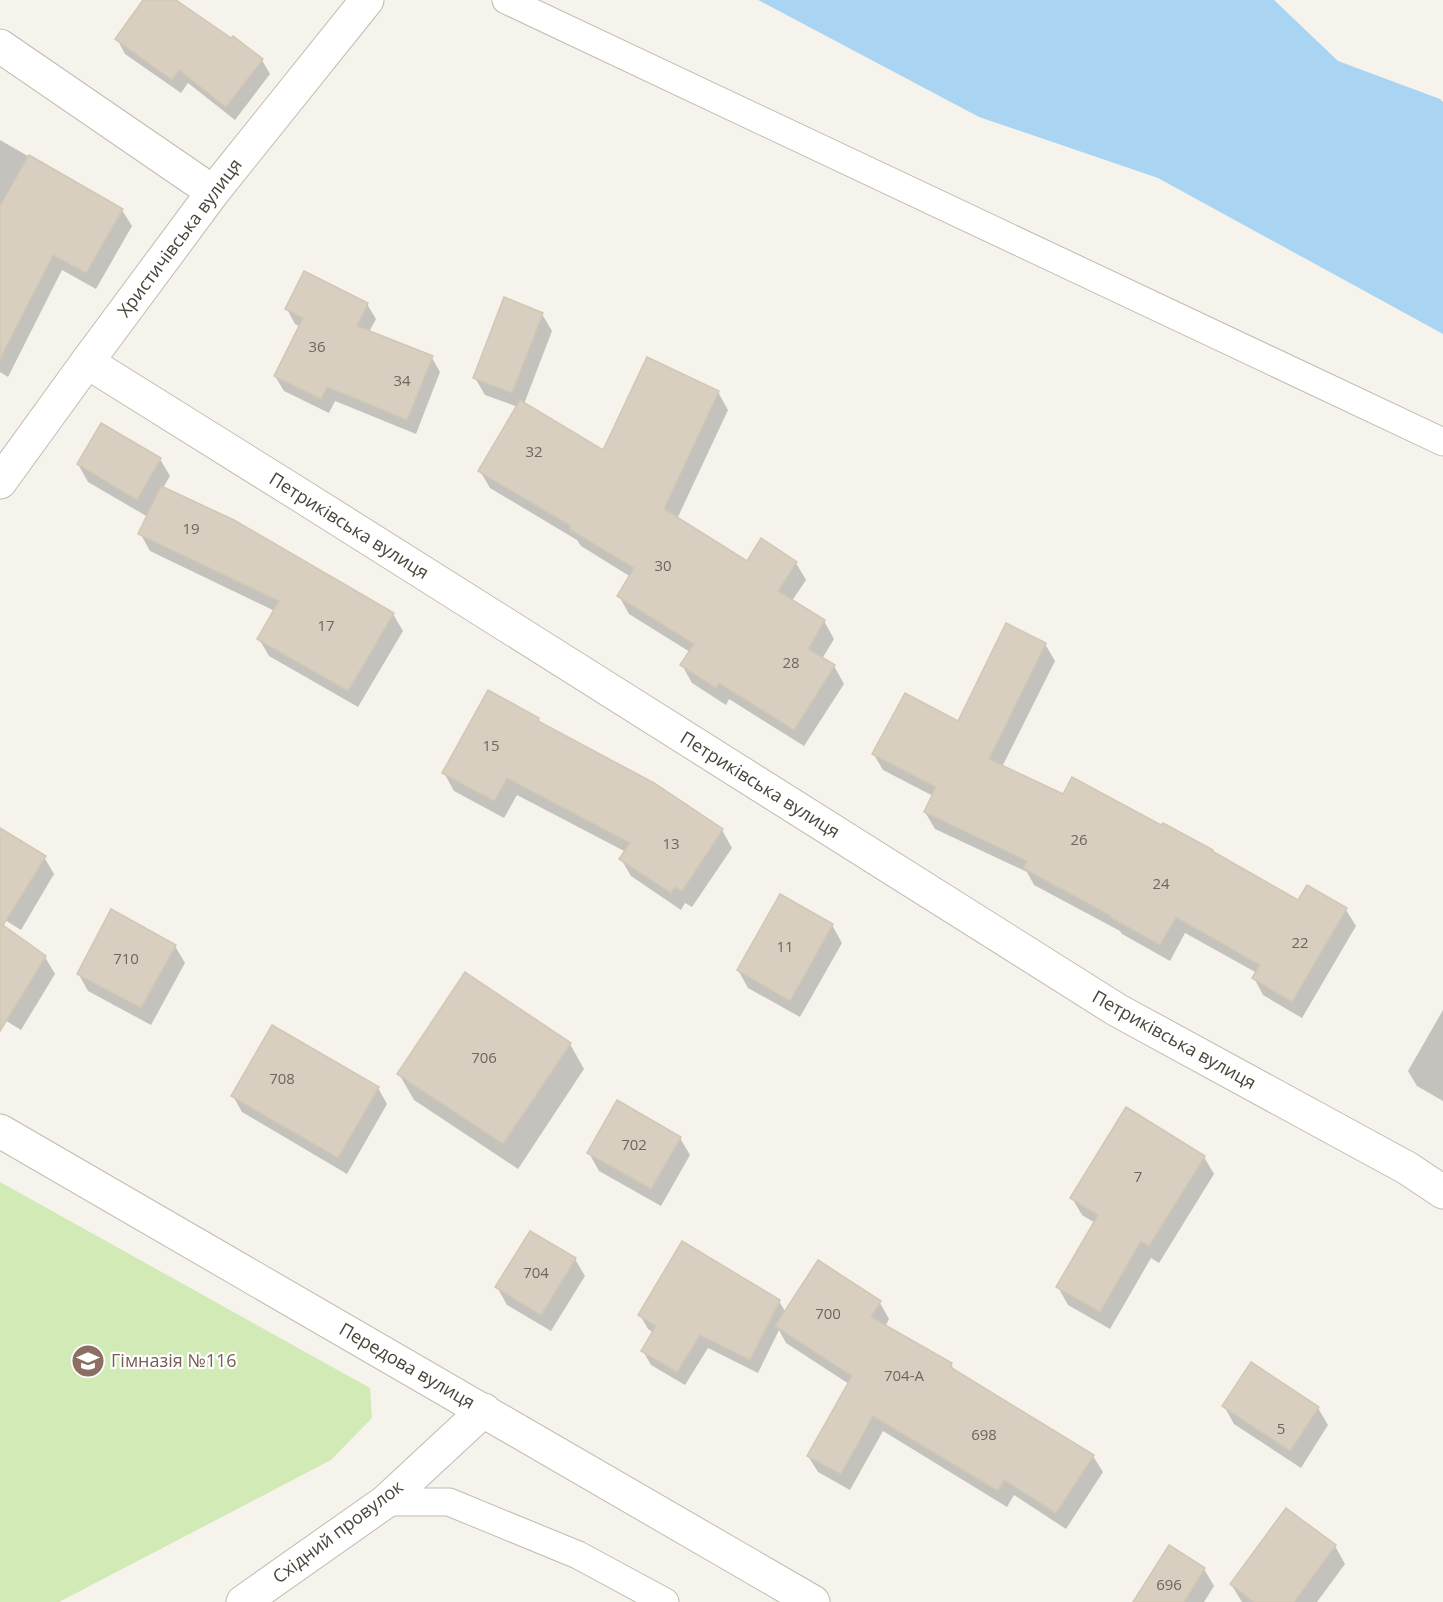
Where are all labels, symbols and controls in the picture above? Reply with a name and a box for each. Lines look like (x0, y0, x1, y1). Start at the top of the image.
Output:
street label: Христичівська вулиця (112, 153, 247, 322)
house number: 36 (308, 336, 326, 356)
house number: 34 (393, 370, 411, 390)
house number: 32 (525, 441, 543, 461)
street label: Петриківська вулиця (265, 466, 434, 584)
house number: 19 (182, 518, 200, 538)
house number: 30 (654, 555, 672, 575)
house number: 17 (317, 615, 335, 635)
house number: 28 (782, 652, 800, 672)
street label: Петриківська вулиця (676, 725, 845, 843)
house number: 15 (482, 735, 500, 755)
house number: 26 (1070, 829, 1088, 849)
house number: 13 (662, 833, 680, 853)
house number: 24 (1152, 873, 1170, 893)
house number: 22 (1291, 932, 1309, 952)
house number: 11 (776, 936, 794, 956)
house number: 710 (113, 948, 139, 968)
street label: Петриківська вулиця (1088, 984, 1261, 1094)
house number: 706 (471, 1047, 497, 1067)
house number: 708 (269, 1068, 295, 1088)
house number: 702 (621, 1134, 647, 1154)
house number: 7 (1134, 1166, 1142, 1186)
house number: 704 (523, 1262, 549, 1282)
house number: 700 (815, 1303, 841, 1323)
street label: Передова вулиця (335, 1317, 480, 1414)
school or university icon: Гімназія №116 (70, 1343, 106, 1379)
place label: Гімназія №116 (111, 1348, 237, 1372)
house number: 704-А (884, 1365, 925, 1385)
house number: 5 (1277, 1418, 1285, 1438)
house number: 698 (971, 1424, 997, 1444)
street label: Східний провулок (267, 1474, 408, 1588)
house number: 696 (1156, 1574, 1182, 1594)

